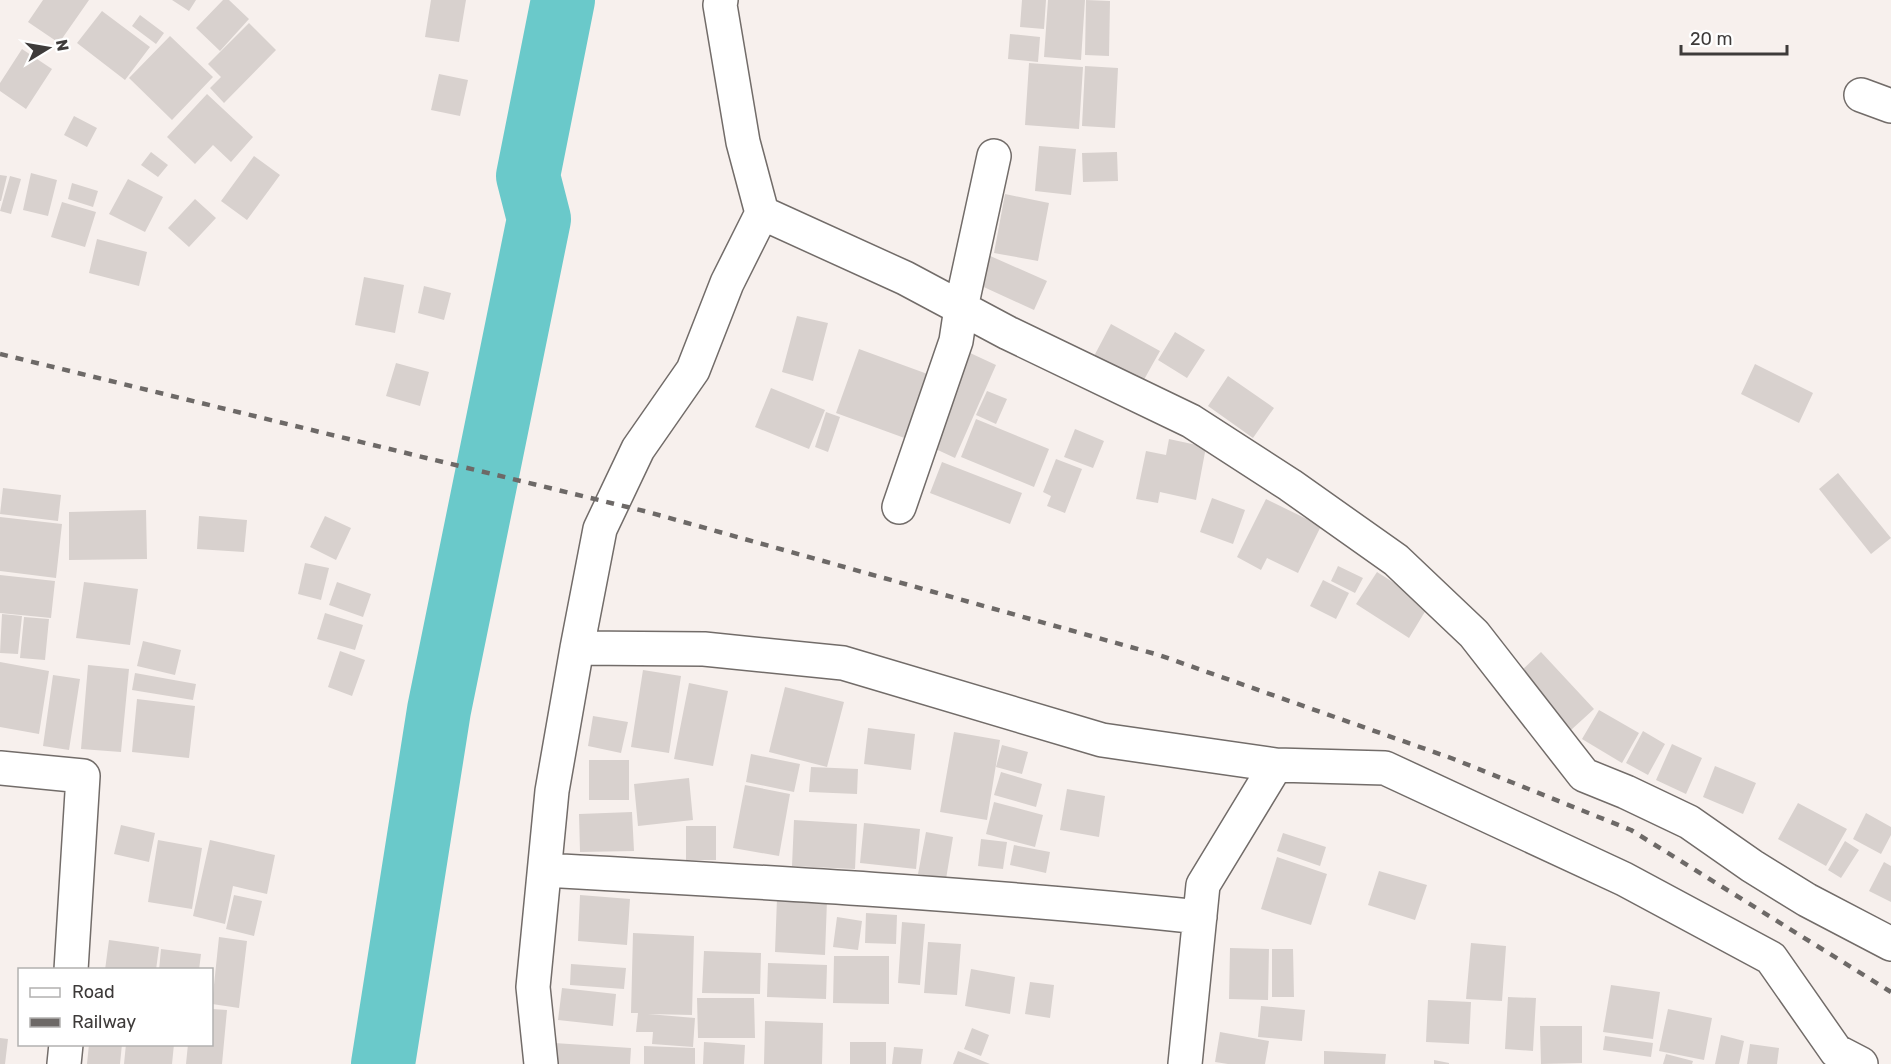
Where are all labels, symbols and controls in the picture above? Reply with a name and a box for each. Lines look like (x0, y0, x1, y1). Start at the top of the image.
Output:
north arrow (18, 18, 78, 78)
scale bar (1681, 18, 1788, 56)
text: 20 m (1690, 28, 1732, 50)
text: N (52, 38, 73, 53)
legend (18, 968, 213, 1046)
text: Road (72, 981, 115, 1003)
text: Railway (72, 1011, 136, 1033)

